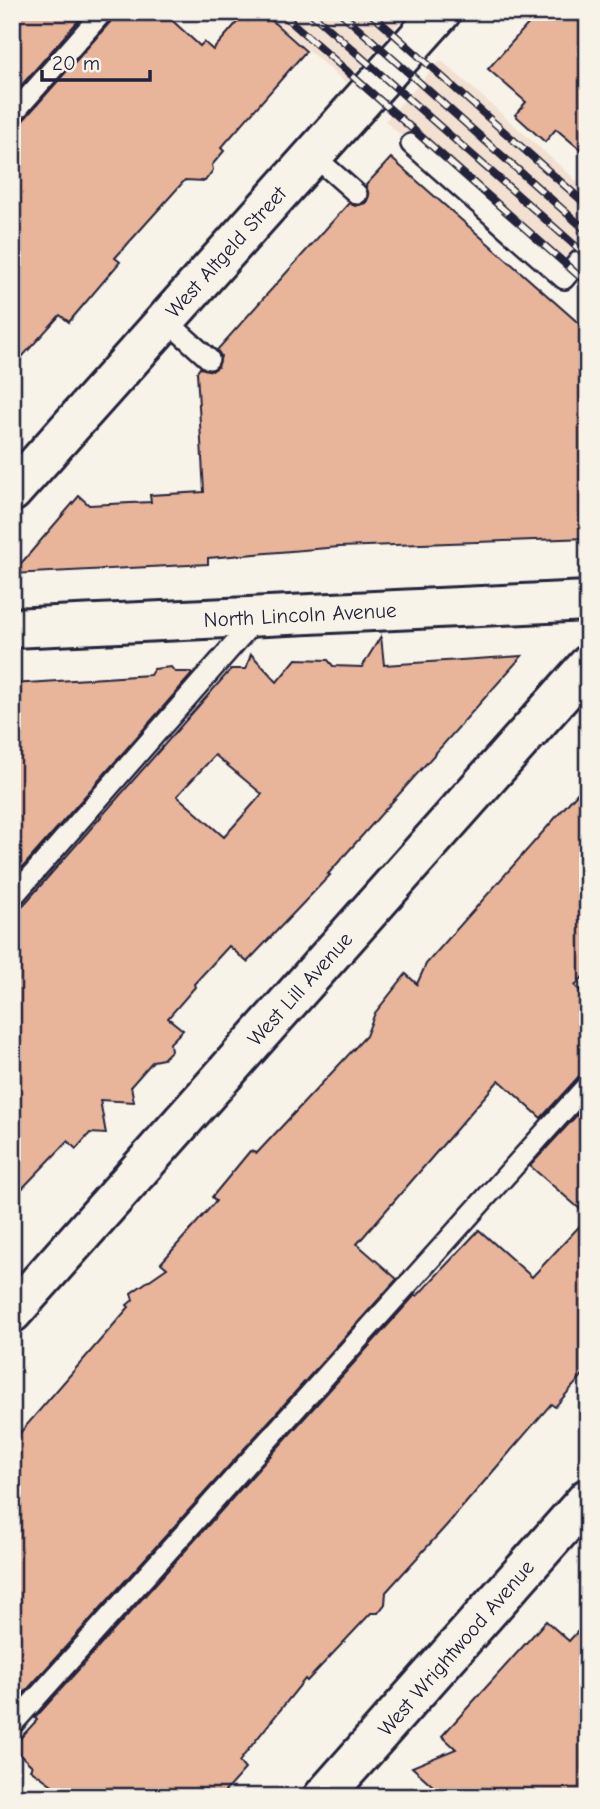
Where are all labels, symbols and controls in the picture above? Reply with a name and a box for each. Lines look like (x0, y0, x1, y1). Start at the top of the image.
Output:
scale bar (42, 38, 150, 82)
text: 20 m (52, 51, 100, 75)
street label: West Altgeld Street (161, 181, 292, 323)
street label: North Lincoln Avenue (203, 598, 397, 632)
street label: West Lill Avenue (243, 927, 357, 1051)
street label: West Wrightwood Avenue (373, 1555, 539, 1741)

